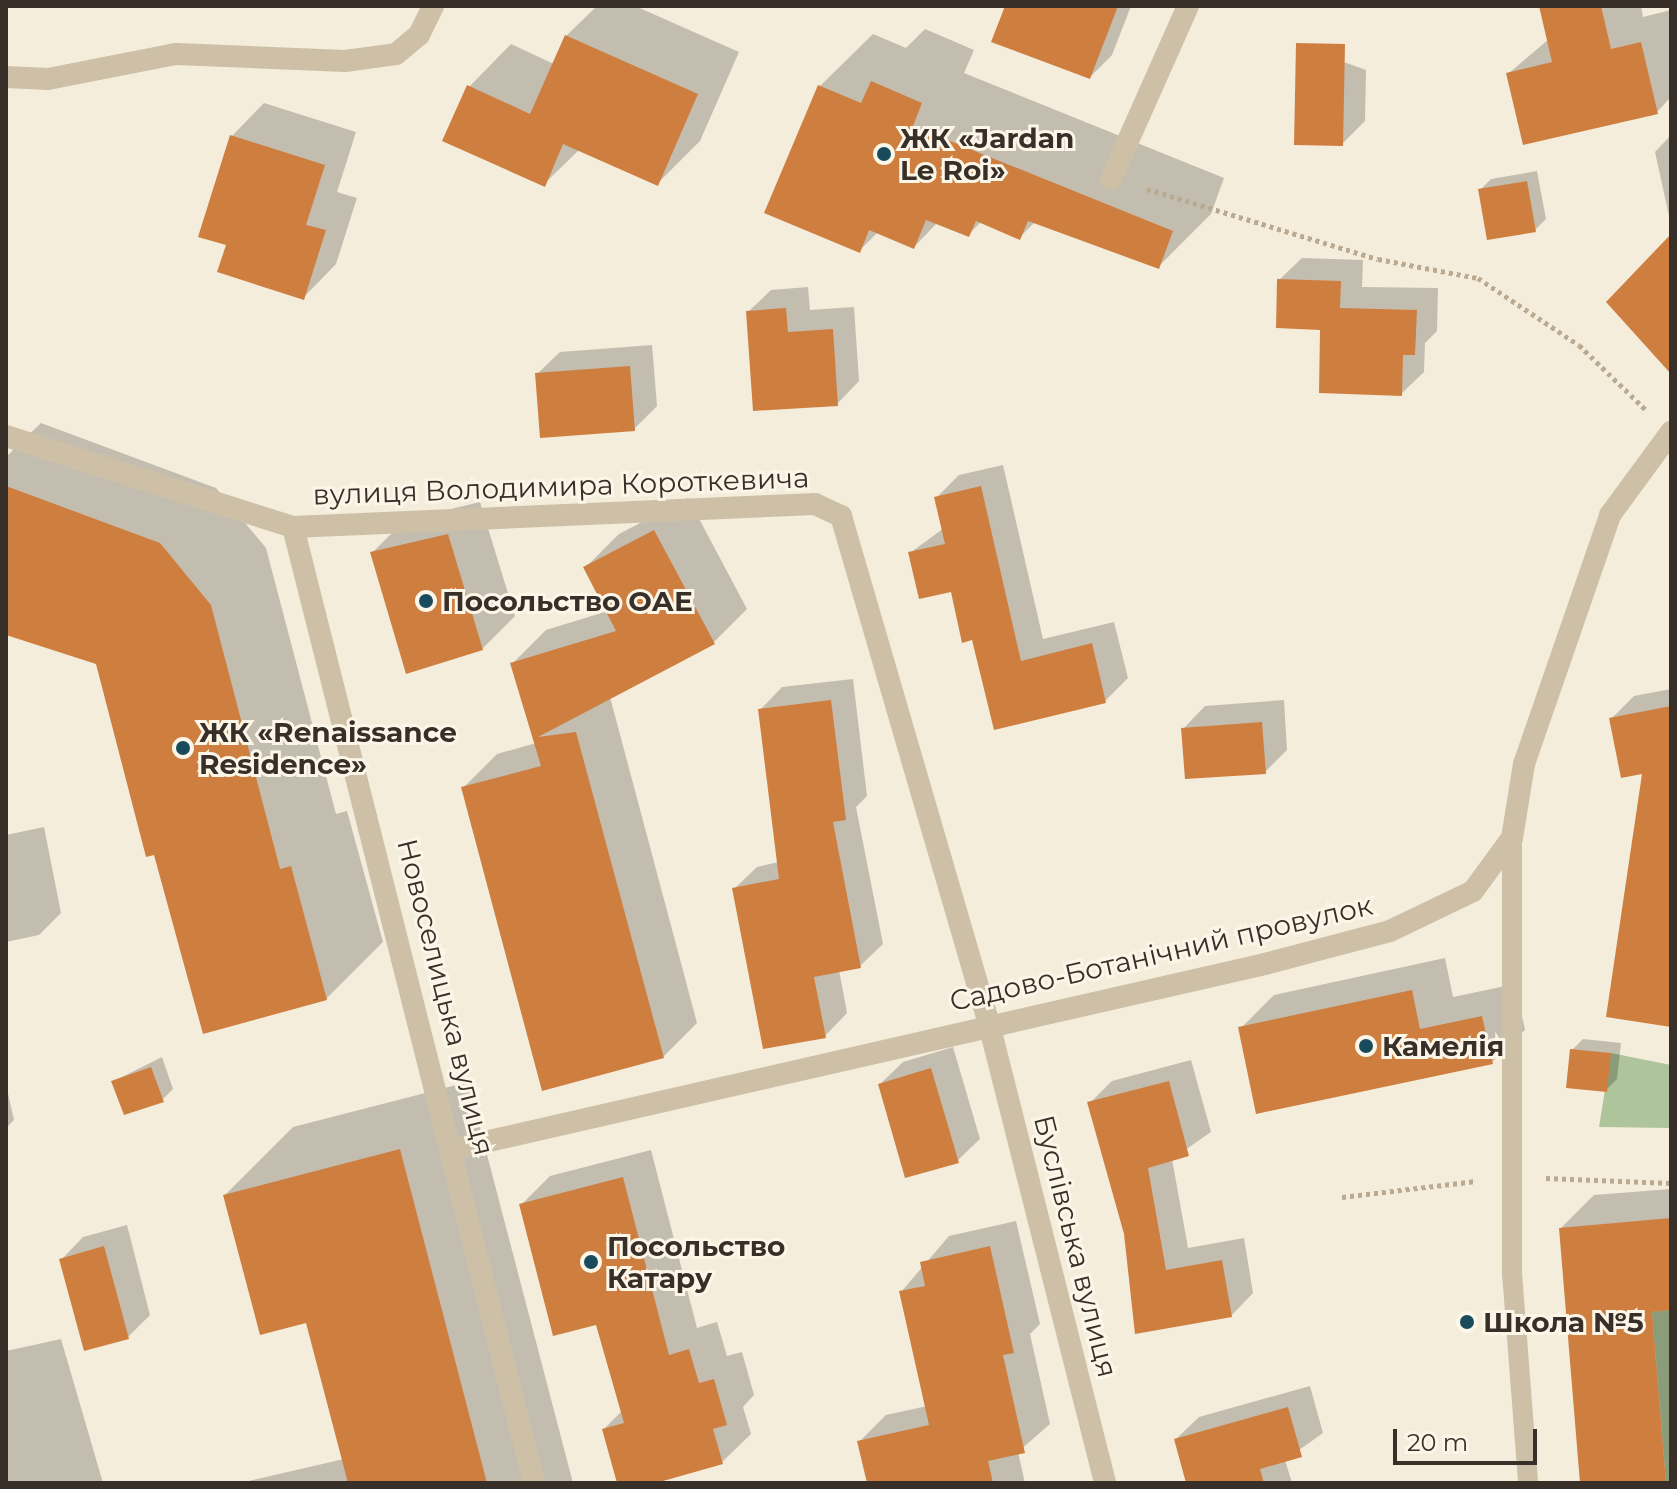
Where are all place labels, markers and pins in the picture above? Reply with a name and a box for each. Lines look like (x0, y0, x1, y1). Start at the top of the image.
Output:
place label: ЖК «Jardan Le Roi» (900, 121, 1075, 187)
marker: ЖК «Jardan Le Roi» (875, 145, 893, 163)
place label: Посольство ОАЕ (442, 584, 693, 618)
marker: Посольство ОАЕ (417, 592, 435, 610)
place label: ЖК «Renaissance Residence» (199, 715, 457, 781)
marker: ЖК «Renaissance Residence» (174, 739, 192, 757)
place label: Камелія (1382, 1029, 1504, 1063)
marker: Камелія (1357, 1037, 1375, 1055)
place label: Посольство Катару (607, 1229, 785, 1295)
marker: Посольство Катару (582, 1253, 600, 1271)
place label: Школа №5 (1483, 1305, 1644, 1339)
marker: Школа №5 (1458, 1313, 1476, 1331)

